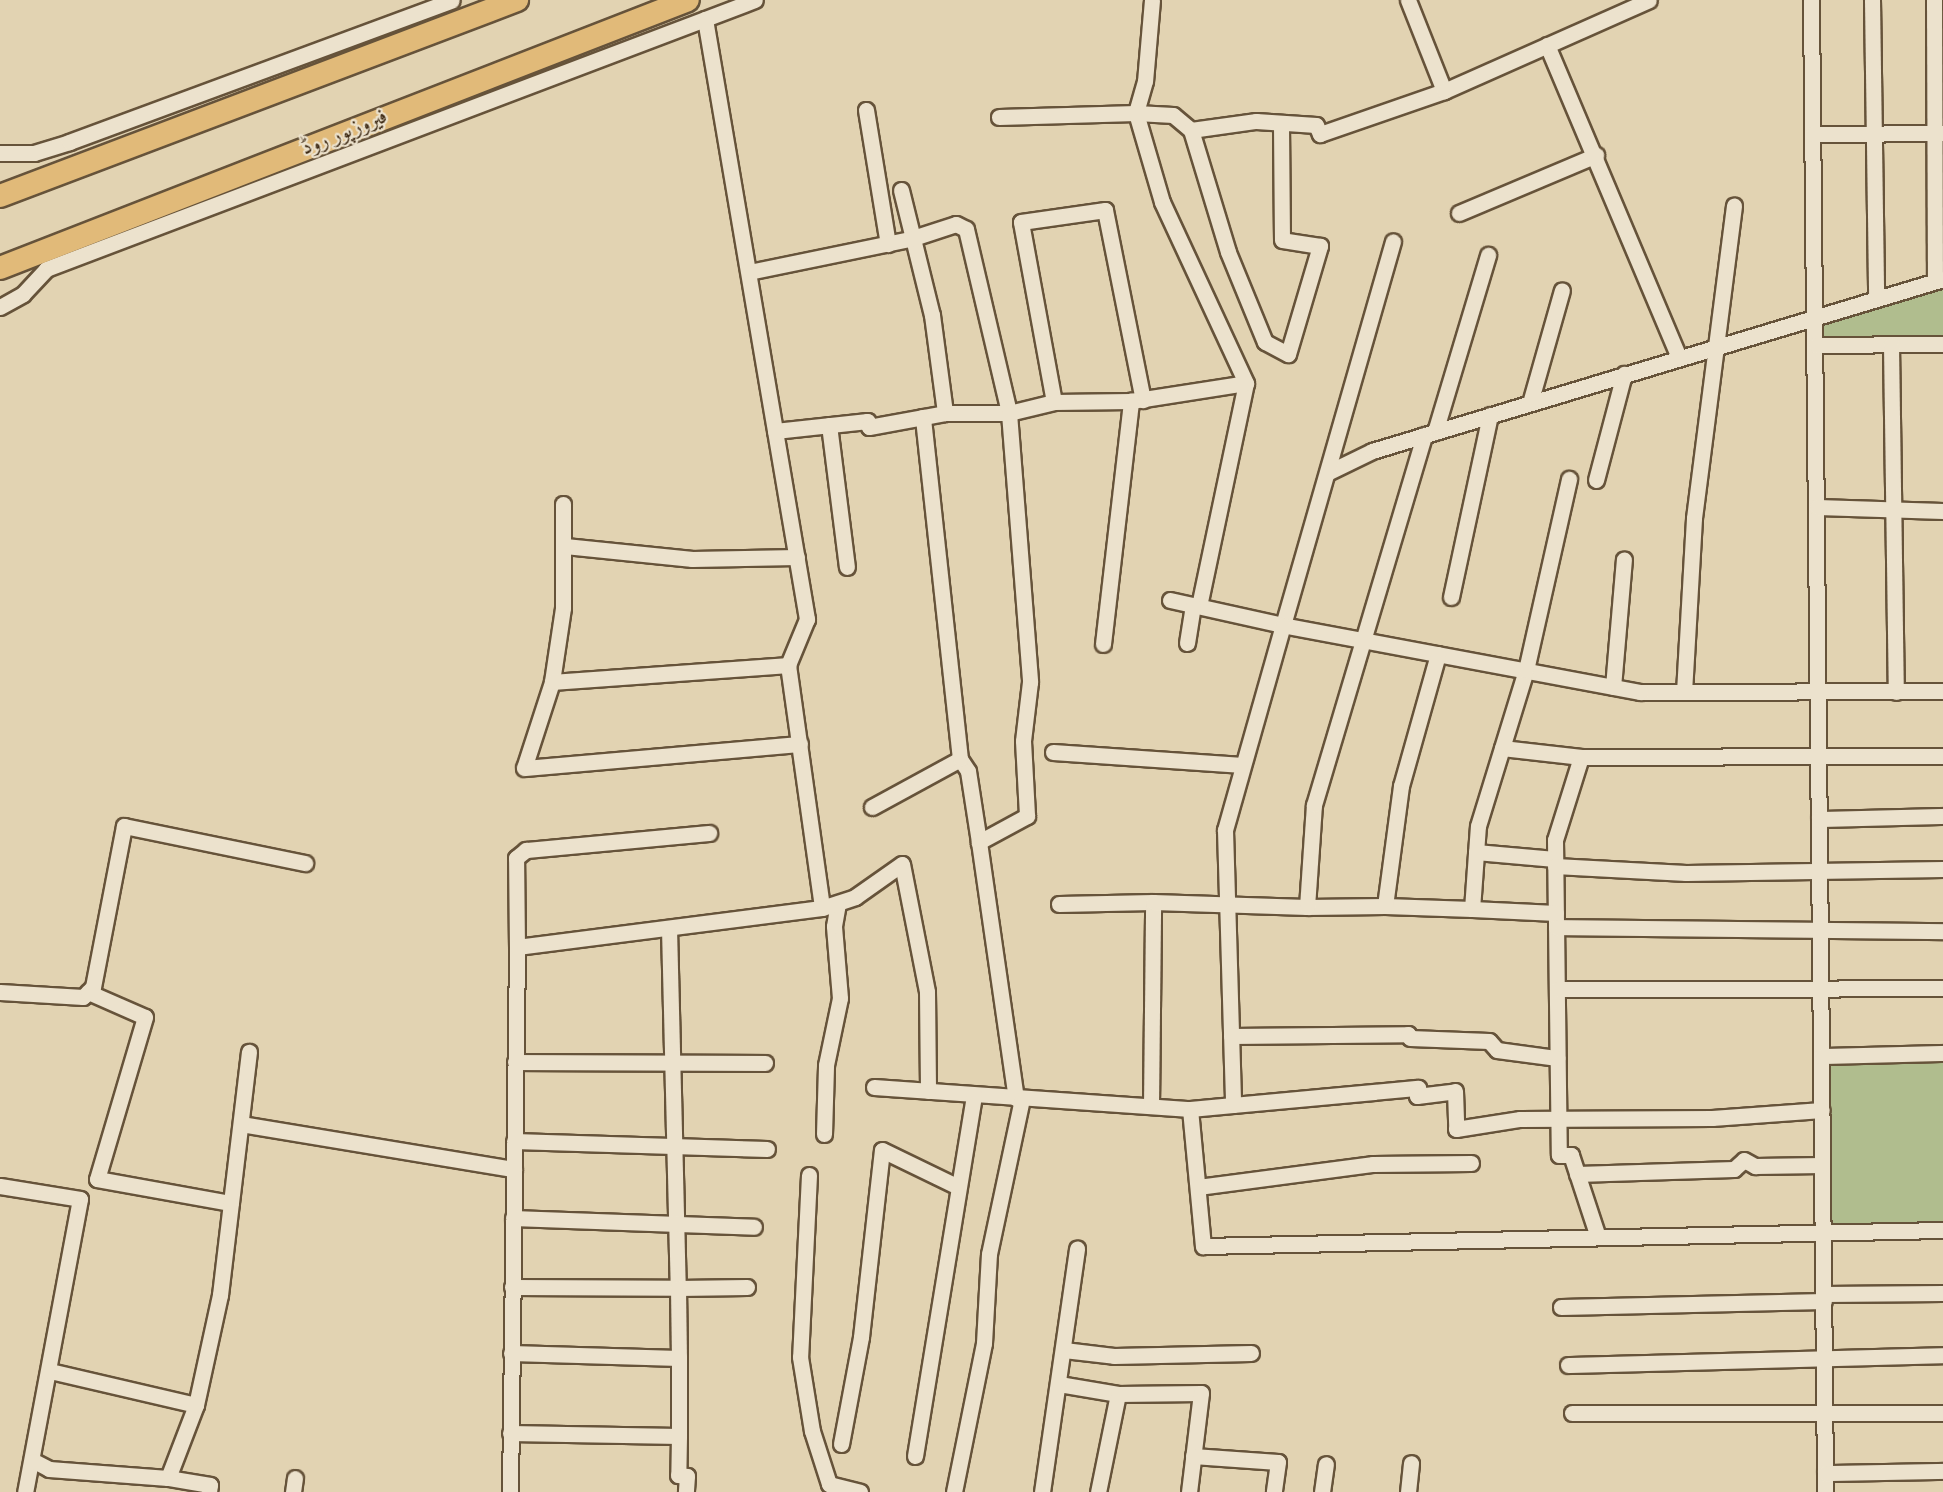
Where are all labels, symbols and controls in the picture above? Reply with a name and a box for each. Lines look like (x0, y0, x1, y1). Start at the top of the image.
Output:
street label: فیروزپور روڈ (297, 103, 391, 161)

